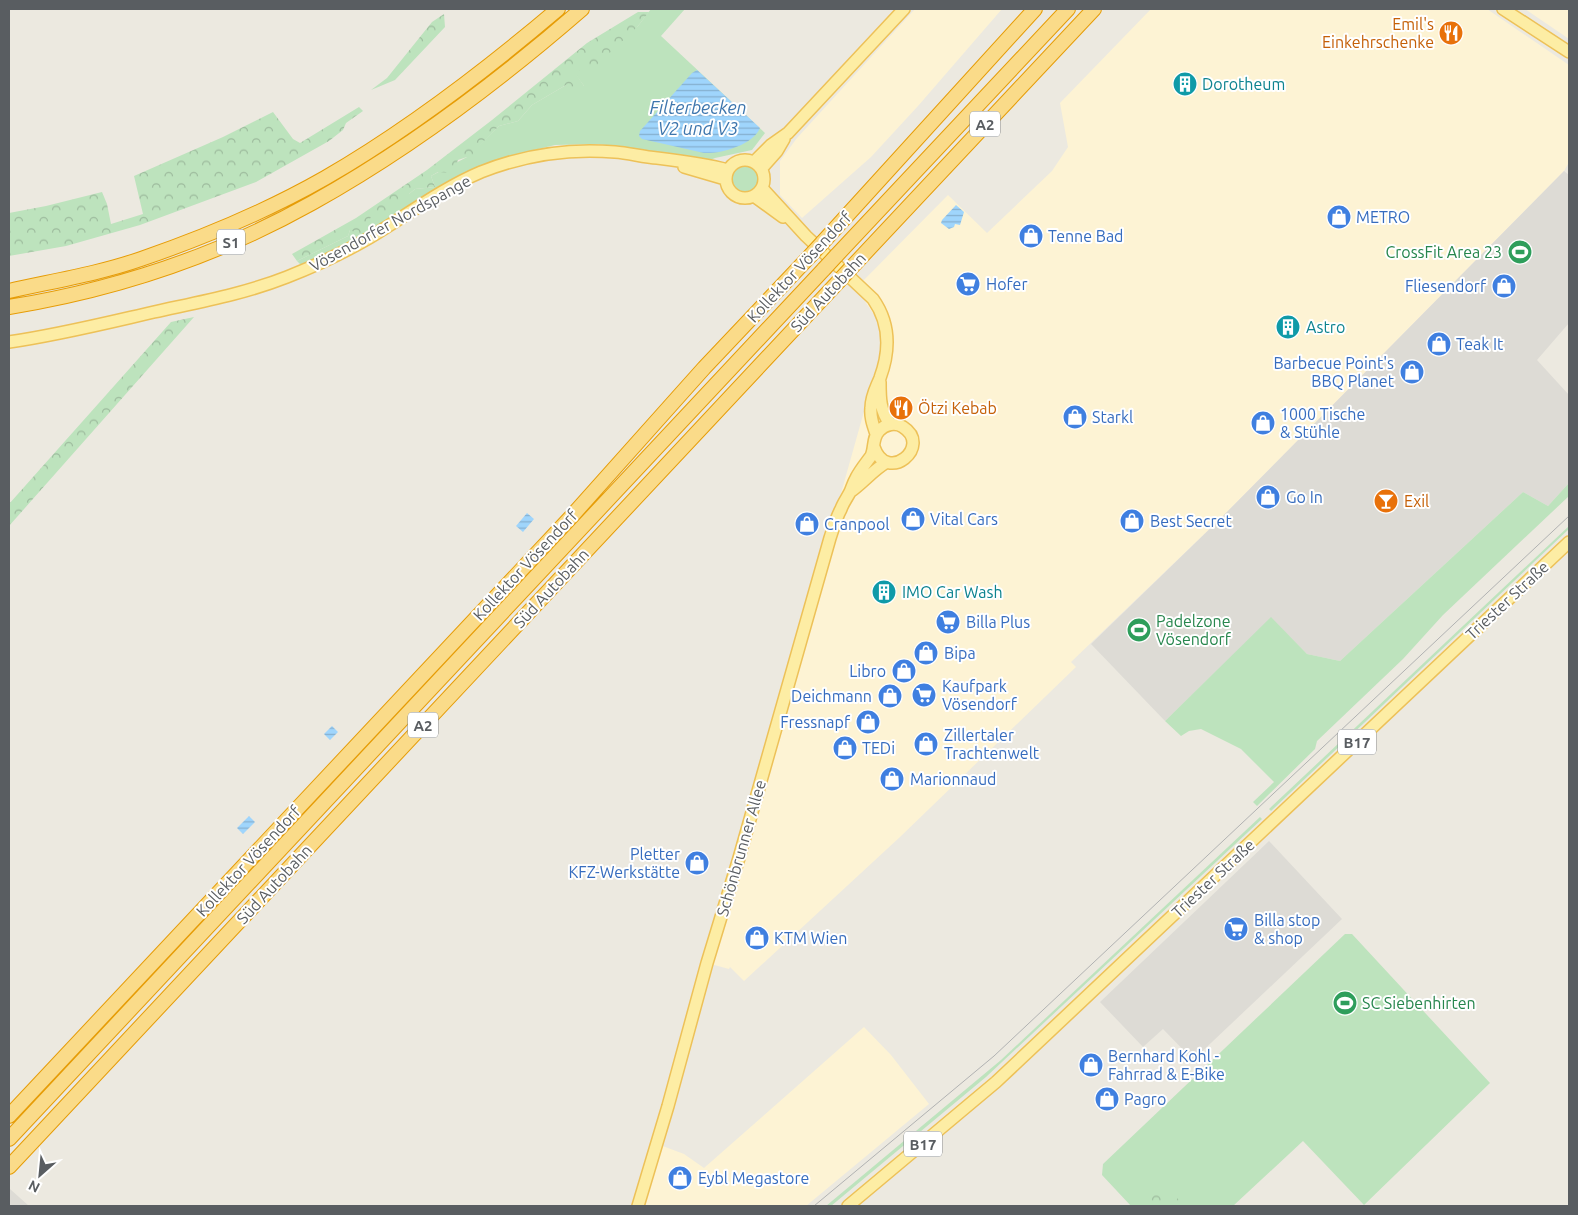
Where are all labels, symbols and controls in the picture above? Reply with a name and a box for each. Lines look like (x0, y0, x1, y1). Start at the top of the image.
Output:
place label: Emil's Einkehrschenke (1322, 15, 1434, 51)
restaurant icon: Emil's Einkehrschenke (1438, 20, 1464, 46)
building icon: Dorotheum (1172, 71, 1198, 97)
place label: Dorotheum (1202, 75, 1285, 93)
water label: Filterbecken V2 und V3 (649, 97, 747, 138)
road number: A2 (970, 112, 1000, 136)
street label: Vösendorfer Nordspange (306, 171, 474, 275)
shop icon: METRO (1326, 204, 1352, 230)
street label: Kollektor Vösendorf (743, 207, 855, 326)
place label: METRO (1356, 208, 1410, 226)
shop icon: Tenne Bad (1018, 223, 1044, 249)
place label: Tenne Bad (1048, 227, 1123, 245)
road number: S1 (217, 230, 245, 254)
sports icon: CrossFit Area 23 (1507, 239, 1533, 265)
place label: CrossFit Area 23 (1385, 243, 1502, 261)
street label: Süd Autobahn (787, 249, 869, 335)
supermarket icon: Hofer (955, 271, 981, 297)
shop icon: Fliesendorf (1491, 273, 1517, 299)
place label: Hofer (986, 275, 1028, 293)
place label: Fliesendorf (1405, 277, 1487, 295)
building icon: Astro (1275, 314, 1301, 340)
place label: Astro (1306, 318, 1345, 336)
shop icon: Teak It (1426, 331, 1452, 357)
place label: Teak It (1456, 335, 1504, 353)
place label: Barbecue Point's BBQ Planet (1273, 354, 1395, 390)
shop icon: Barbecue Point's BBQ Planet (1399, 359, 1425, 385)
restaurant icon: Ötzi Kebab (888, 395, 914, 421)
place label: Ötzi Kebab (918, 399, 997, 417)
shop icon: Starkl (1062, 404, 1088, 430)
place label: 1000 Tische & Stühle (1280, 405, 1365, 441)
place label: Starkl (1092, 408, 1133, 426)
shop icon: 1000 Tische & Stühle (1250, 410, 1276, 436)
shop icon: Go In (1255, 484, 1281, 510)
place label: Go In (1286, 488, 1323, 506)
bar icon: Exil (1373, 488, 1399, 514)
place label: Exil (1404, 492, 1429, 510)
street label: Kollektor Vösendorf (469, 505, 581, 624)
shop icon: Vital Cars (900, 506, 926, 532)
shop icon: Best Secret (1119, 508, 1145, 534)
place label: Vital Cars (930, 510, 998, 528)
shop icon: Cranpool (794, 511, 820, 537)
place label: Best Secret (1150, 512, 1232, 530)
place label: Cranpool (824, 515, 890, 533)
street label: Süd Autobahn (510, 545, 592, 631)
street label: Triester Straße (1462, 557, 1552, 643)
building icon: IMO Car Wash (871, 579, 897, 605)
place label: IMO Car Wash (902, 583, 1003, 601)
supermarket icon: Billa Plus (935, 609, 961, 635)
place label: Padelzone Vösendorf (1156, 612, 1232, 648)
place label: Billa Plus (966, 613, 1030, 631)
sports icon: Padelzone Vösendorf (1126, 617, 1152, 643)
shop icon: Bipa (913, 640, 939, 666)
place label: Bipa (944, 644, 976, 662)
shop icon: Libro (891, 658, 917, 684)
place label: Libro (849, 662, 886, 680)
place label: Kaufpark Vösendorf (942, 677, 1018, 713)
supermarket icon: Kaufpark Vösendorf (911, 682, 937, 708)
shop icon: Deichmann (877, 683, 903, 709)
place label: Deichmann (791, 687, 872, 705)
shop icon: Fressnapf (855, 709, 881, 735)
road number: A2 (408, 712, 438, 738)
place label: Fressnapf (780, 713, 851, 731)
place label: Zillertaler Trachtenwelt (944, 726, 1040, 762)
road number: B17 (1338, 730, 1376, 754)
shop icon: Zillertaler Trachtenwelt (913, 731, 939, 757)
shop icon: TEDi (832, 735, 858, 761)
place label: TEDi (862, 739, 895, 757)
shop icon: Marionnaud (879, 766, 905, 792)
place label: Marionnaud (910, 770, 996, 788)
street label: Schönbrunner Allee (713, 778, 769, 918)
street label: Kollektor Vösendorf (192, 801, 304, 920)
street label: Triester Straße (1168, 835, 1258, 921)
street label: Süd Autobahn (233, 841, 315, 927)
place label: Pletter KFZ-Werkstätte (569, 845, 680, 881)
shop icon: Pletter KFZ-Werkstätte (684, 850, 710, 876)
place label: Billa stop & shop (1254, 911, 1320, 947)
supermarket icon: Billa stop & shop (1223, 916, 1249, 942)
shop icon: KTM Wien (744, 925, 770, 951)
place label: KTM Wien (774, 929, 847, 947)
sports icon: SC Siebenhirten (1332, 990, 1358, 1016)
place label: SC Siebenhirten (1362, 994, 1476, 1012)
place label: Bernhard Kohl - Fahrrad & E-Bike (1108, 1047, 1225, 1083)
shop icon: Bernhard Kohl - Fahrrad & E-Bike (1078, 1052, 1104, 1078)
shop icon: Pagro (1094, 1086, 1120, 1112)
place label: Pagro (1124, 1090, 1166, 1108)
road number: B17 (904, 1132, 942, 1156)
north arrow (15, 1150, 65, 1200)
shop icon: Eybl Megastore (667, 1165, 693, 1191)
place label: Eybl Megastore (698, 1169, 809, 1187)
text: N (26, 1177, 42, 1196)

